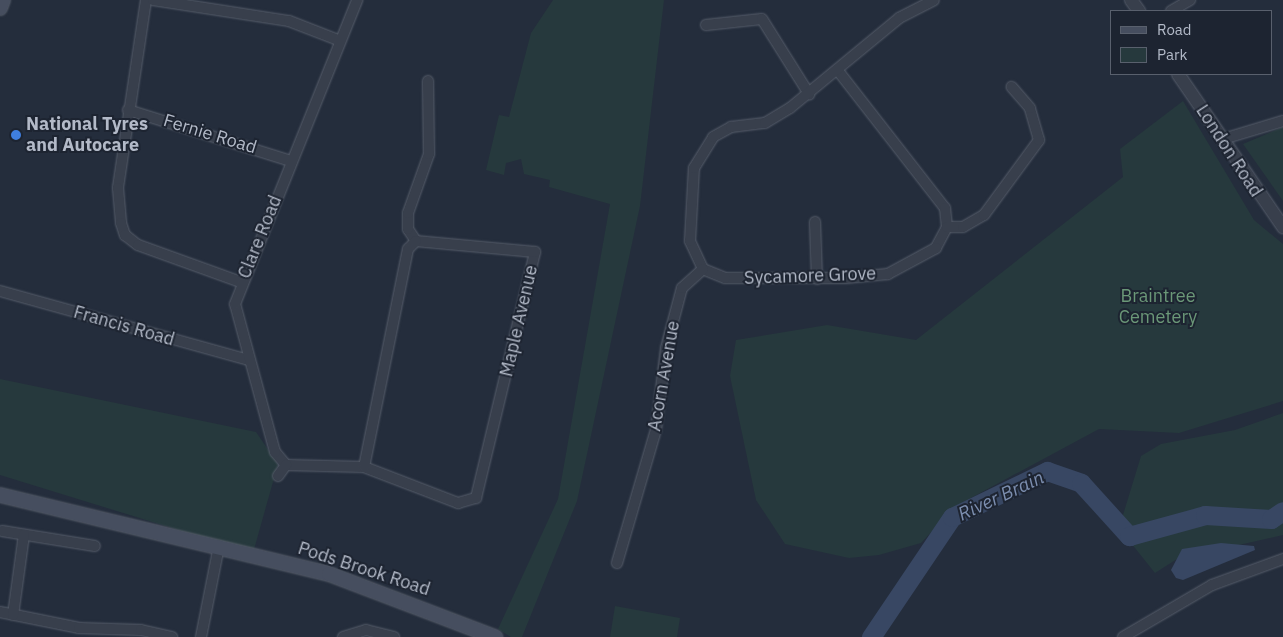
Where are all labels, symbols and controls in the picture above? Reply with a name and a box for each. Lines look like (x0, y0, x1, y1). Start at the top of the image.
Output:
legend (1110, 10, 1273, 75)
text: Road (1157, 20, 1192, 39)
text: Park (1157, 45, 1187, 64)
street label: London Road (1191, 101, 1267, 201)
street label: Fernie Road (161, 110, 259, 158)
place label: National Tyres and Autocare (26, 114, 148, 156)
marker: National Tyres and Autocare (10, 129, 22, 141)
street label: Clare Road (234, 192, 286, 282)
street label: Maple Avenue (496, 263, 542, 379)
street label: Sycamore Grove (744, 263, 876, 289)
park label: Braintree Cemetery (1119, 286, 1197, 328)
street label: Francis Road (71, 301, 177, 351)
street label: Acorn Avenue (644, 319, 684, 433)
water label: River Brain (954, 466, 1048, 526)
street label: Pods Brook Road (295, 537, 433, 601)

